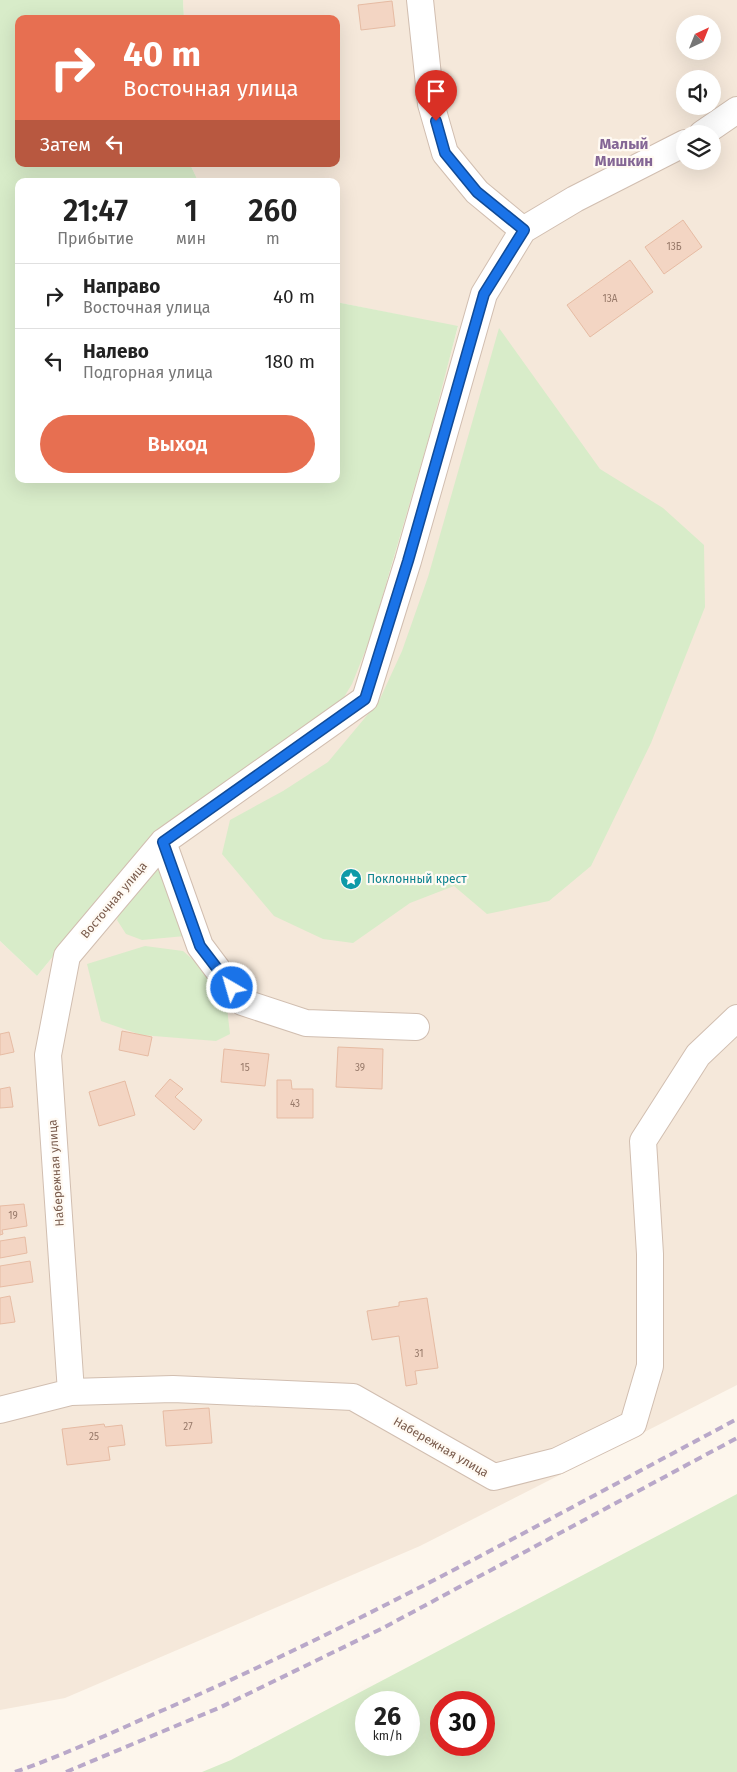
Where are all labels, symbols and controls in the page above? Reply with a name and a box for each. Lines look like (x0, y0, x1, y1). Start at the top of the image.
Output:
north arrow (676, 15, 721, 60)
map controls (676, 15, 721, 170)
text: 40 m (123, 33, 201, 75)
icon: right (40, 35, 105, 100)
pin (415, 70, 457, 121)
button: sound (676, 70, 721, 115)
text: Восточная улица (123, 75, 298, 102)
icon: arrive (422, 77, 450, 105)
button: layers (676, 125, 721, 170)
icon: left (101, 130, 129, 158)
text: Затем (40, 133, 91, 156)
district label: Малый Мишкин (595, 135, 653, 170)
text: 21:47 (63, 193, 128, 229)
text: 1 (184, 193, 198, 229)
text: 260 (248, 193, 298, 229)
text: Прибытие (57, 229, 134, 248)
text: мин (176, 229, 206, 248)
text: m (266, 229, 280, 248)
house number: 13Б (666, 241, 682, 253)
text: Направо (83, 275, 160, 298)
icon: right (40, 282, 68, 310)
text: 40 m (273, 285, 315, 308)
house number: 13А (602, 293, 618, 305)
text: Восточная улица (83, 298, 211, 317)
text: Налево (83, 340, 149, 363)
icon: left (40, 347, 68, 375)
text: 180 m (264, 350, 315, 373)
text: Подгорная улица (83, 363, 213, 382)
button: Выход (40, 415, 315, 473)
street label: Восточная улица (78, 859, 150, 941)
place icon: Поклонный крест (339, 867, 363, 891)
place label: Поклонный крест (367, 872, 467, 886)
position arrow (205, 961, 257, 1013)
house number: 15 (240, 1062, 250, 1074)
house number: 39 (355, 1062, 365, 1074)
house number: 43 (290, 1098, 300, 1110)
street label: Набережная улица (45, 1119, 67, 1227)
house number: 19 (8, 1210, 18, 1222)
house number: 31 (414, 1348, 424, 1360)
street label: Набережная улица (391, 1414, 491, 1480)
house number: 27 (183, 1421, 193, 1433)
house number: 25 (89, 1431, 99, 1443)
speed limit sign: 30 (430, 1691, 495, 1756)
text: 26 (374, 1702, 401, 1732)
text: km/h (373, 1729, 402, 1743)

